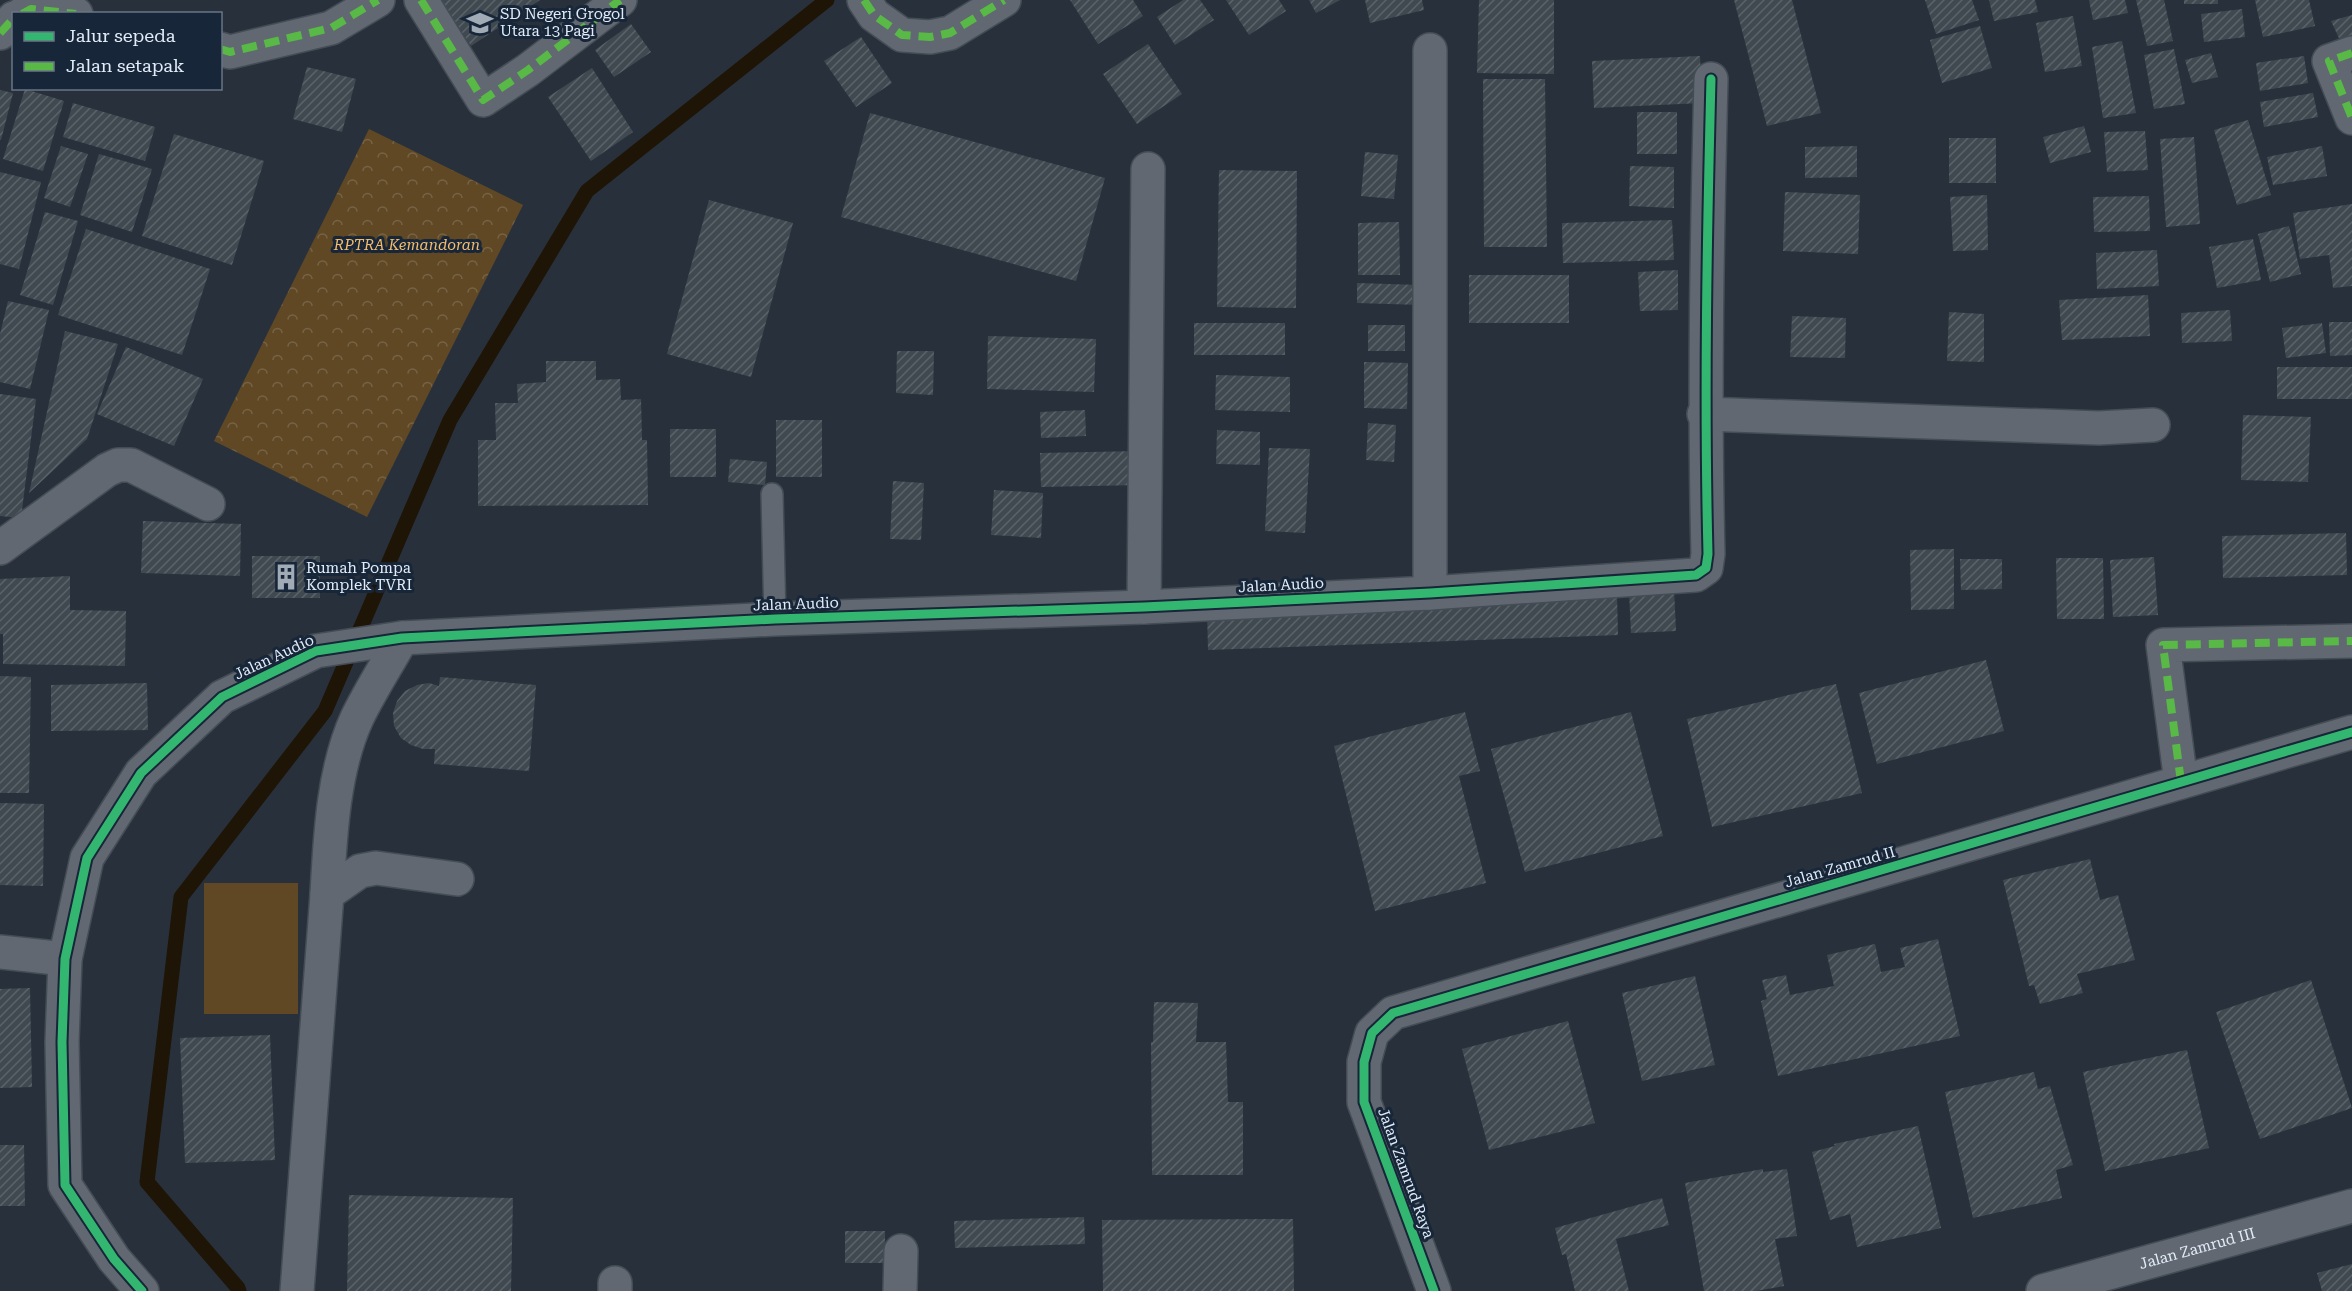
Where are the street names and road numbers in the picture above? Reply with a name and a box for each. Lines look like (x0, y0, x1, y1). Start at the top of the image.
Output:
street label: Jalan Audio (1238, 574, 1324, 596)
street label: Jalan Audio (753, 594, 839, 614)
street label: Jalan Audio (231, 631, 317, 683)
street label: Jalan Zamrud II (1783, 843, 1897, 891)
street label: Jalan Zamrud Raya (1374, 1105, 1438, 1241)
street label: Jalan Zamrud III (2137, 1224, 2257, 1273)

